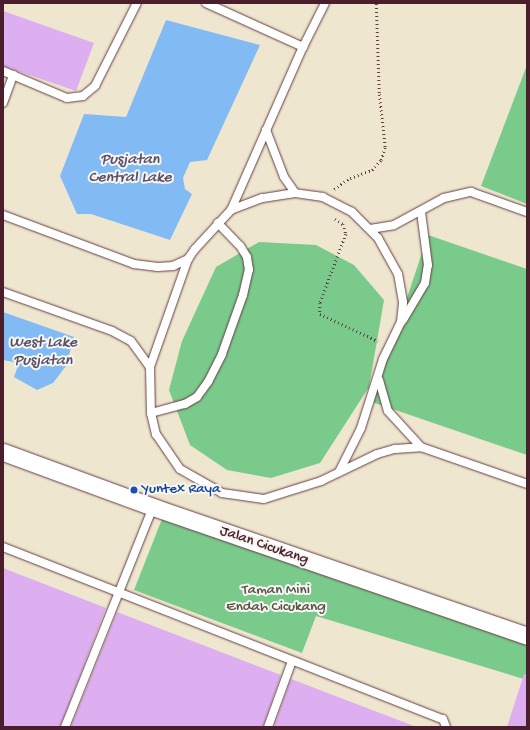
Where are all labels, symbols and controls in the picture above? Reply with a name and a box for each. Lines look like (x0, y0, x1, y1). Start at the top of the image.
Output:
water label: Pusjatan Central Lake (88, 151, 172, 189)
water label: West Lake Pusjatan (9, 334, 77, 372)
place label: Yuntex Raya (142, 481, 220, 499)
marker: Yuntex Raya (129, 485, 139, 495)
street label: Jalan Cicukang (217, 522, 311, 570)
park label: Taman Mini Endah Cicukang (226, 581, 326, 616)

